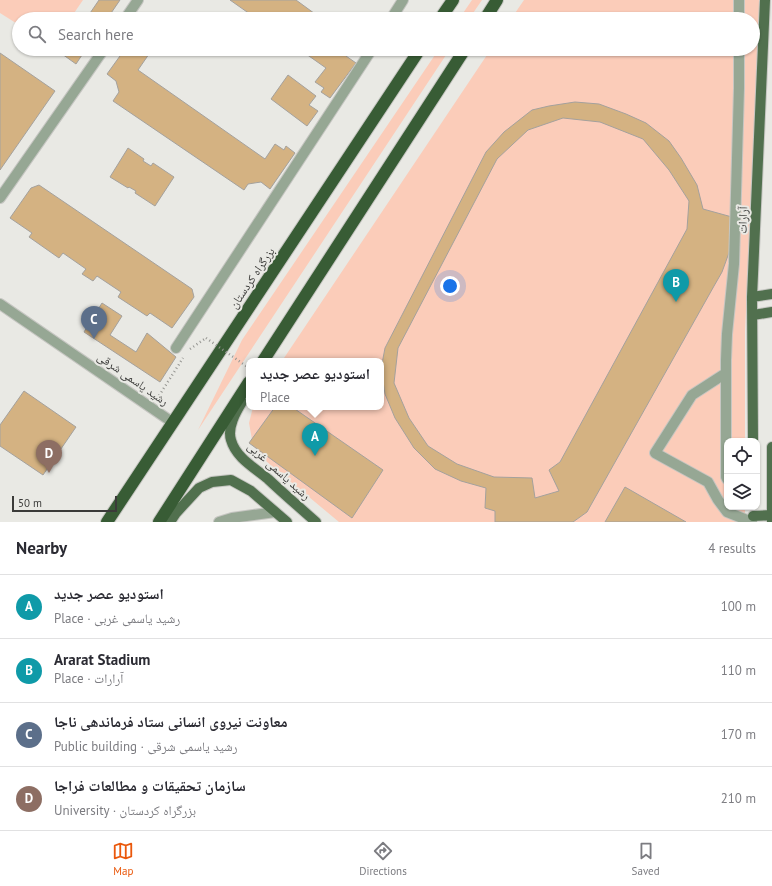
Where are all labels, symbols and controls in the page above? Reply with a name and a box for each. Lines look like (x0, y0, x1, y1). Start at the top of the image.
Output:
search box (12, 12, 760, 56)
icon: search (26, 23, 48, 45)
text: Search here (58, 25, 134, 44)
street label: آرارات (735, 205, 751, 234)
street label: بزرگراه کردستان (226, 244, 278, 311)
pin: B (663, 269, 689, 302)
your location (440, 276, 460, 296)
pin: C (81, 306, 107, 339)
street label: رشید یاسمی شرقی (95, 349, 172, 409)
popup (246, 358, 384, 410)
text: استودیو عصر جدید (260, 364, 370, 383)
text: Place (260, 389, 290, 406)
pin: A (302, 423, 328, 456)
street label: رشید یاسمی غربی (244, 438, 314, 503)
map controls (724, 438, 760, 510)
button: locate (724, 438, 760, 474)
pin: D (36, 440, 62, 473)
button: layers (724, 474, 760, 510)
scale bar (12, 494, 117, 513)
text: 50 m (18, 496, 42, 510)
text: Nearby (16, 537, 67, 559)
text: 4 results (708, 540, 756, 557)
text: استودیو عصر جدید (54, 584, 164, 603)
text: A (25, 598, 33, 615)
text: 100 m (721, 598, 756, 615)
text: Place · رشید یاسمی غربی (54, 610, 180, 627)
text: Ararat Stadium (54, 650, 150, 669)
text: B (25, 662, 33, 679)
text: 110 m (721, 662, 756, 679)
text: Place · آرارات (54, 670, 123, 687)
text: معاونت نیروی انسانی ستاد فرماندهی ناجا (54, 712, 288, 731)
text: C (25, 726, 33, 743)
text: 170 m (721, 726, 756, 743)
text: Public building · رشید یاسمی شرقی (54, 738, 238, 755)
text: سازمان تحقیقات و مطالعات فراجا (54, 776, 246, 795)
text: D (25, 790, 33, 807)
text: 210 m (721, 790, 756, 807)
text: University · بزرگراه کردستان (54, 802, 196, 819)
tab: Map (112, 840, 134, 878)
tab: Directions (359, 840, 407, 878)
tab: Saved (632, 840, 660, 878)

